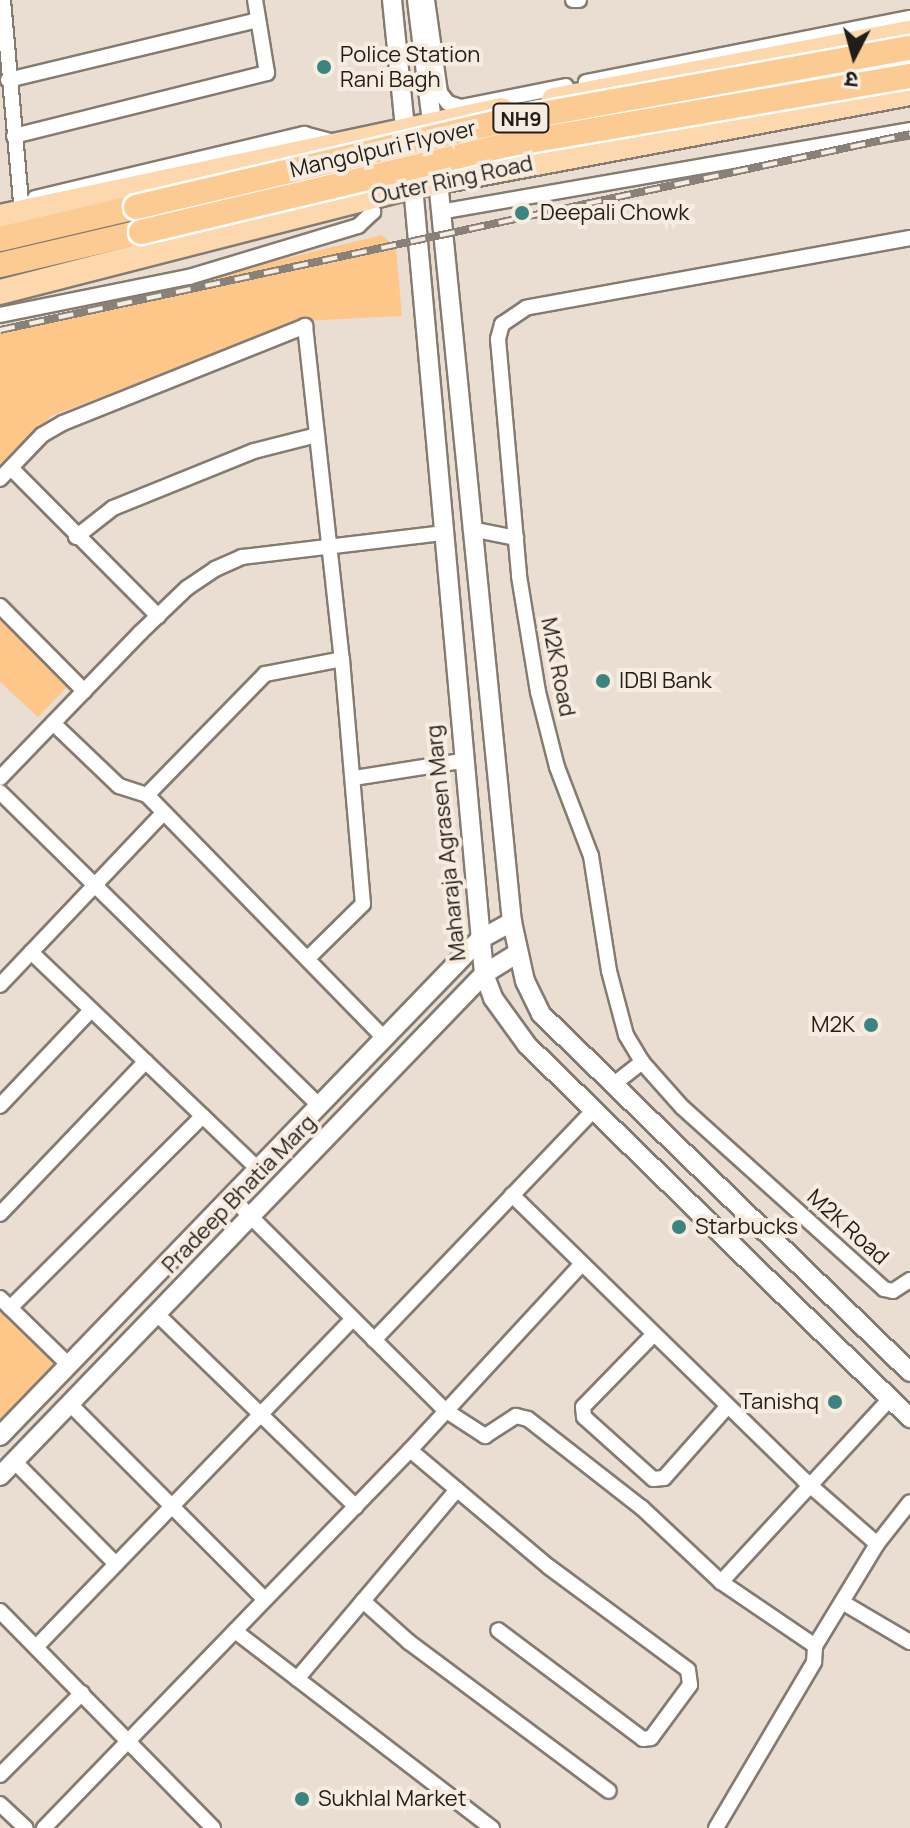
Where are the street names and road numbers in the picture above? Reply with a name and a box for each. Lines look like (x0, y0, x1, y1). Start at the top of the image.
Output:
road number: NH9 (491, 102, 551, 134)
street label: Mangolpuri Flyover (287, 115, 479, 183)
street label: Outer Ring Road (369, 150, 535, 210)
street label: M2K Road (535, 615, 581, 719)
street label: Maharaja Agrasen Marg (420, 724, 472, 962)
street label: Pradeep Bhatia Marg (157, 1110, 321, 1278)
street label: M2K Road (802, 1184, 894, 1270)

